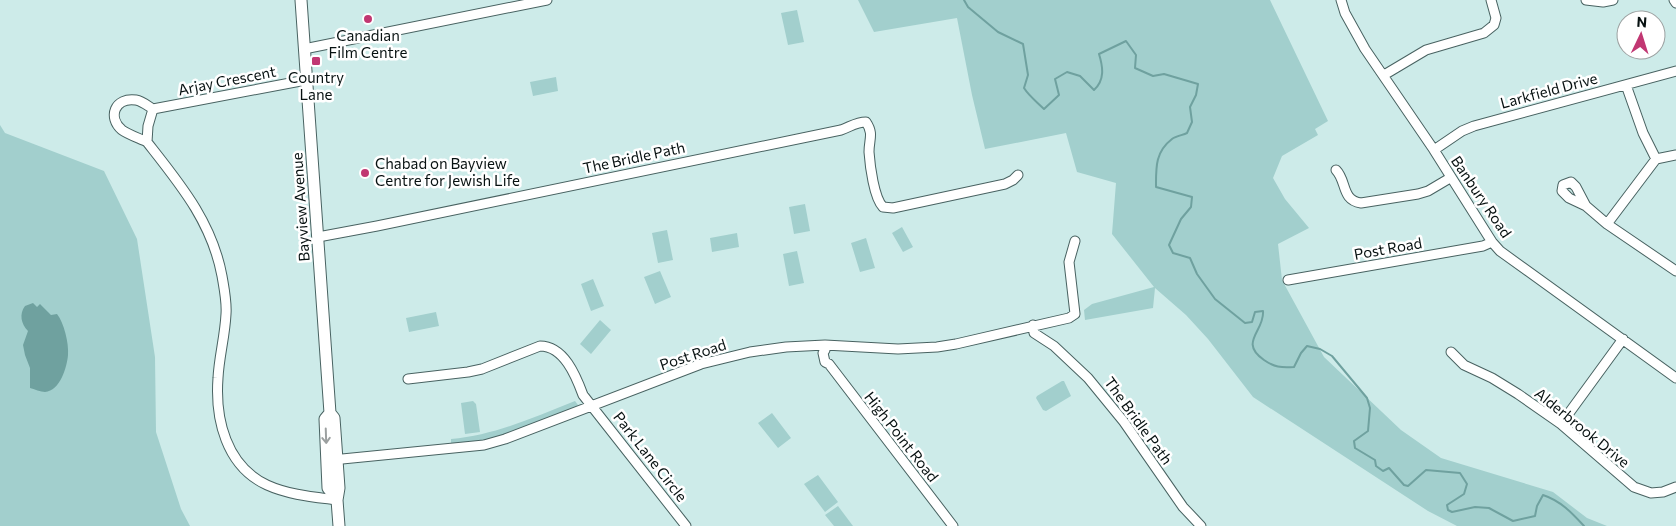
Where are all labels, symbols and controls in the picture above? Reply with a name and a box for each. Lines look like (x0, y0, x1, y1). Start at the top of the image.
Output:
north arrow (1616, 10, 1666, 60)
marker: Canadian Film Centre (362, 13, 374, 25)
text: N (1636, 13, 1648, 30)
place label: Canadian Film Centre (329, 26, 407, 61)
marker: Country Lane (310, 55, 322, 67)
street label: Arjay Crescent (176, 62, 277, 98)
place label: Country Lane (288, 68, 344, 103)
street label: Larkfield Drive (1498, 68, 1599, 112)
street label: The Bridle Path (581, 137, 686, 177)
street label: Bayview Avenue (287, 152, 313, 262)
street label: Banbury Road (1448, 152, 1516, 241)
place label: Chabad on Bayview Centre for Jewish Life (375, 154, 520, 189)
marker: Chabad on Bayview Centre for Jewish Life (359, 167, 371, 179)
street label: Post Road (1352, 233, 1423, 263)
street label: Post Road (657, 335, 728, 373)
street label: The Bridle Path (1101, 373, 1177, 468)
street label: Alderbrook Drive (1532, 384, 1634, 471)
street label: High Point Road (861, 388, 943, 485)
street label: Park Lane Circle (610, 408, 692, 505)
one-way arrow (321, 427, 330, 443)

